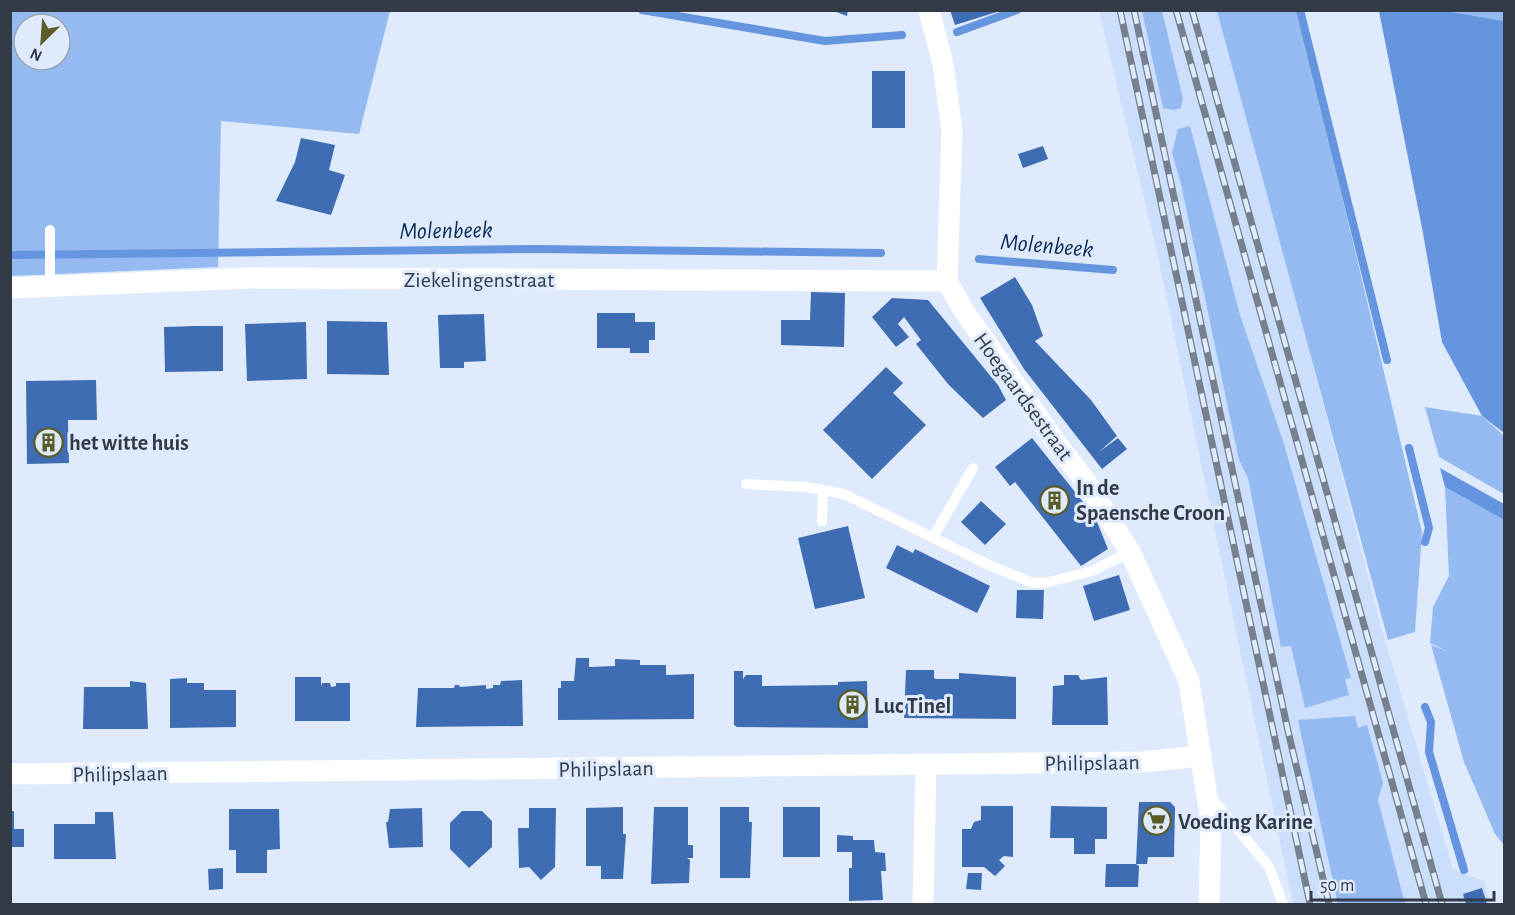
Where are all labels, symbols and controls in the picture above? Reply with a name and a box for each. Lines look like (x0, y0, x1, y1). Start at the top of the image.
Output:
north arrow (12, 12, 72, 72)
text: N (28, 45, 45, 64)
water label: Molenbeek (399, 218, 493, 244)
water label: Molenbeek (999, 230, 1095, 262)
street label: Ziekelingenstraat (404, 269, 554, 291)
street label: Hoegaardsestraat (970, 329, 1077, 465)
building icon: het witte huis (32, 426, 64, 458)
place label: het witte huis (69, 432, 189, 454)
place label: In de Spaensche Croon (1076, 477, 1225, 524)
building icon: In de Spaensche Croon (1039, 484, 1071, 516)
building icon: Luc Tinel (837, 689, 869, 721)
place label: Luc Tinel (874, 695, 951, 717)
street label: Philipslaan (1044, 751, 1140, 775)
street label: Philipslaan (558, 757, 654, 781)
street label: Philipslaan (72, 762, 168, 786)
supermarket icon: Voeding Karine (1141, 805, 1173, 837)
place label: Voeding Karine (1178, 811, 1313, 833)
scale bar (1311, 864, 1494, 902)
text: 50 m (1320, 877, 1354, 895)

